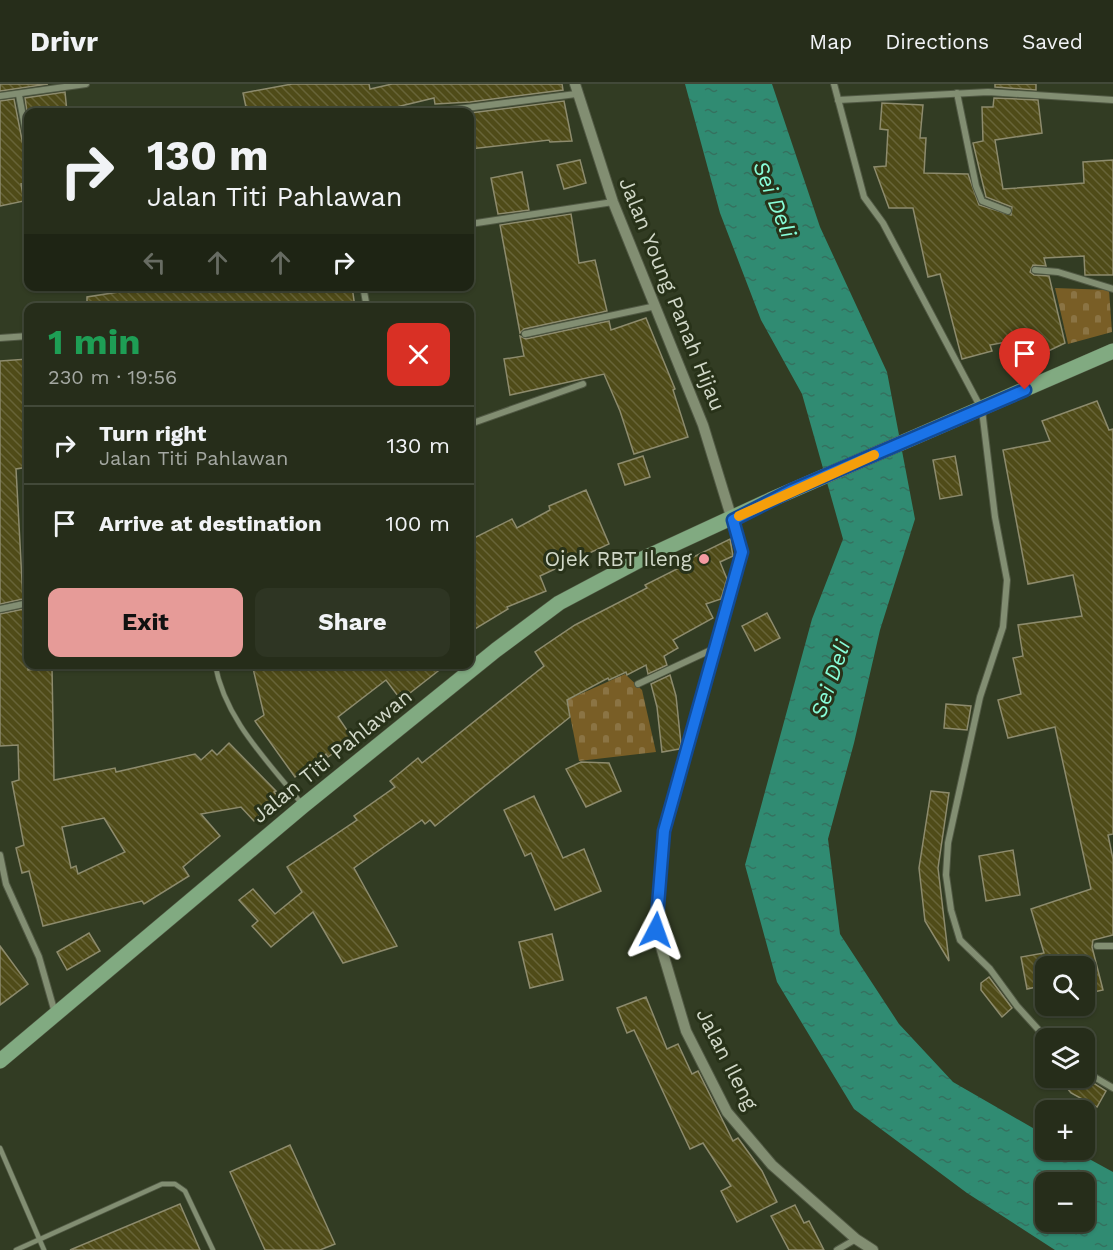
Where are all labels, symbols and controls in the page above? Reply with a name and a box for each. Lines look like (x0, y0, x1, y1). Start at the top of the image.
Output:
text: Drivr (30, 25, 98, 58)
text: Map (809, 29, 852, 54)
text: Directions (885, 29, 989, 54)
text: Saved (1022, 29, 1083, 54)
text: 130 m (147, 131, 269, 180)
icon: right (48, 132, 126, 210)
water label: Sei Deli (748, 157, 802, 242)
street label: Jalan Young Panah Hijau (614, 173, 731, 414)
text: Jalan Titi Pahlawan (147, 181, 403, 213)
icon: left (138, 246, 171, 279)
icon: ahead (201, 246, 234, 279)
icon: ahead (264, 246, 297, 279)
icon: right (327, 246, 360, 279)
text: 1 min (48, 321, 140, 363)
button: close (387, 323, 450, 386)
pin (999, 328, 1050, 390)
icon: arrive (1008, 337, 1041, 370)
text: 230 m · 19:56 (48, 365, 177, 389)
text: Turn right (99, 421, 206, 446)
icon: right (48, 429, 81, 462)
text: 130 m (386, 433, 450, 458)
text: Jalan Titi Pahlawan (99, 446, 288, 470)
icon: arrive (48, 507, 81, 540)
text: Arrive at destination (99, 511, 322, 536)
text: 100 m (386, 511, 450, 536)
place label: Ojek RBT Ileng (544, 546, 693, 571)
marker: Ojek RBT Ileng (697, 552, 711, 566)
button: Exit (48, 588, 243, 657)
button: Share (255, 588, 450, 657)
water label: Sei Deli (806, 636, 856, 721)
street label: Jalan Titi Pahlawan (247, 683, 417, 828)
position arrow (624, 898, 688, 962)
map controls (1035, 956, 1095, 1232)
button: search (1035, 956, 1095, 1016)
street label: Jalan Ileng (691, 1004, 764, 1114)
button: layers (1035, 1028, 1095, 1088)
button: + (1035, 1100, 1095, 1160)
button: − (1035, 1172, 1095, 1232)

